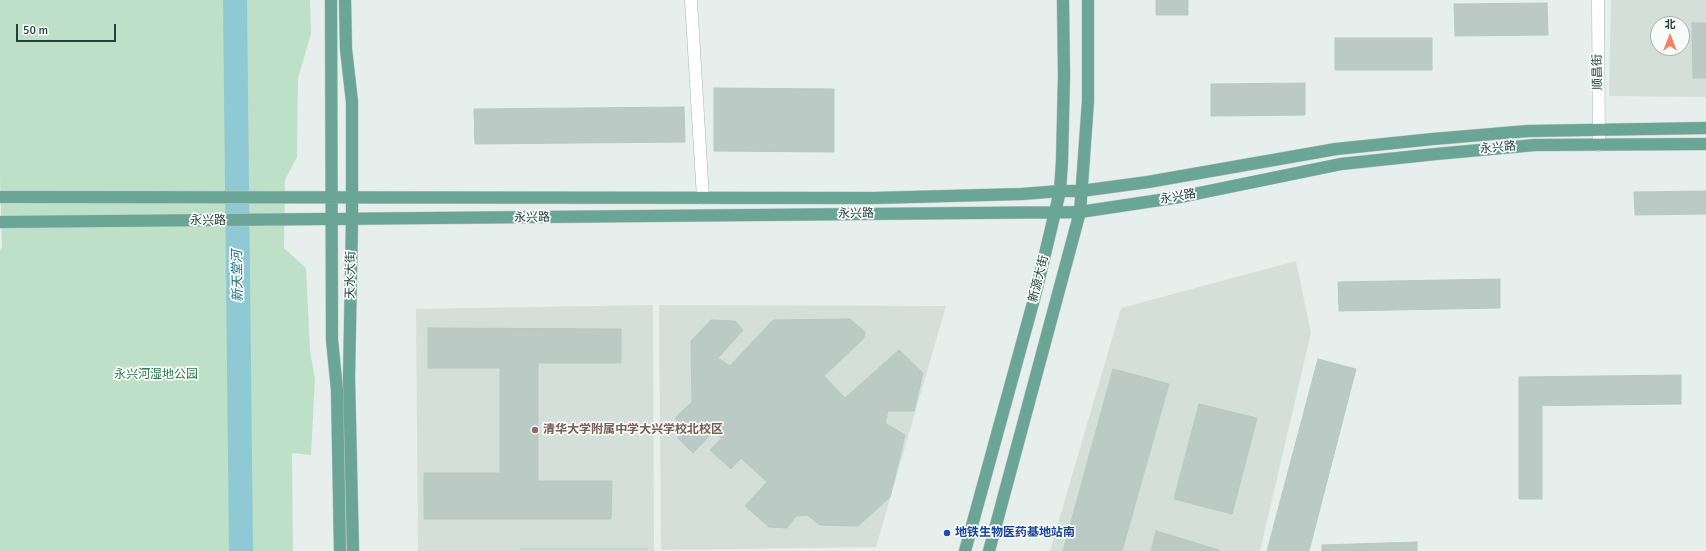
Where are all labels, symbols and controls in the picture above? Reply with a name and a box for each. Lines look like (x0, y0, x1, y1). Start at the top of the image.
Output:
scale bar (18, 16, 118, 42)
north arrow (1650, 16, 1690, 56)
text: 北 (1665, 18, 1676, 31)
text: 50 m (23, 23, 48, 38)
street label: 顺昌街 (1590, 54, 1606, 90)
street label: 永兴路 (1479, 139, 1517, 157)
street label: 永兴路 (1159, 187, 1197, 207)
street label: 永兴路 (838, 206, 874, 222)
street label: 永兴路 (514, 210, 550, 226)
street label: 永兴路 (190, 214, 226, 228)
water label: 新天堂河 (230, 250, 246, 302)
street label: 天水大街 (343, 251, 359, 299)
street label: 新源大街 (1026, 254, 1052, 304)
park label: 永兴河湿地公园 (114, 368, 198, 382)
place label: 清华大学附属中学大兴学校北校区 (543, 423, 723, 437)
marker: 清华大学附属中学大兴学校北校区 (530, 425, 540, 435)
place label: 地铁生物医药基地站南 (955, 526, 1075, 540)
marker: 地铁生物医药基地站南 (942, 528, 952, 538)

